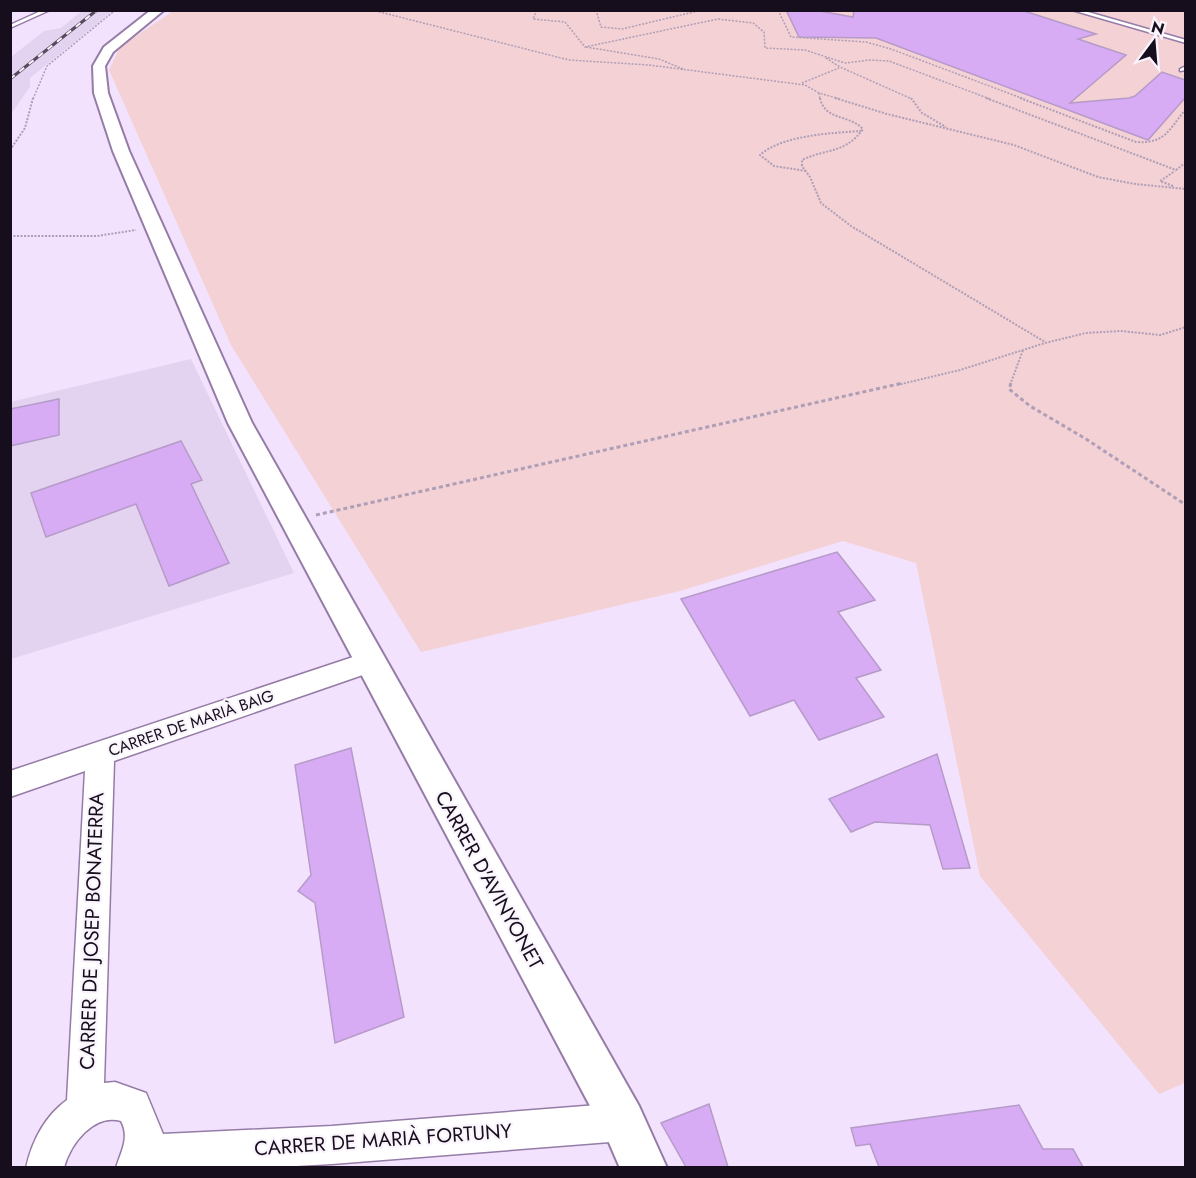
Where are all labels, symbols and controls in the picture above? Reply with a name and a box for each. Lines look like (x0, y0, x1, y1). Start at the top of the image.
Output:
north arrow (1124, 12, 1184, 72)
text: N (1149, 15, 1167, 41)
street label: CARRER DE MARIÀ BAIG (105, 684, 277, 762)
street label: CARRER D'AVINYONET (428, 785, 551, 975)
street label: CARRER DE JOSEP BONATERRA (73, 791, 111, 1070)
street label: CARRER DE MARIÀ FORTUNY (253, 1116, 513, 1163)

